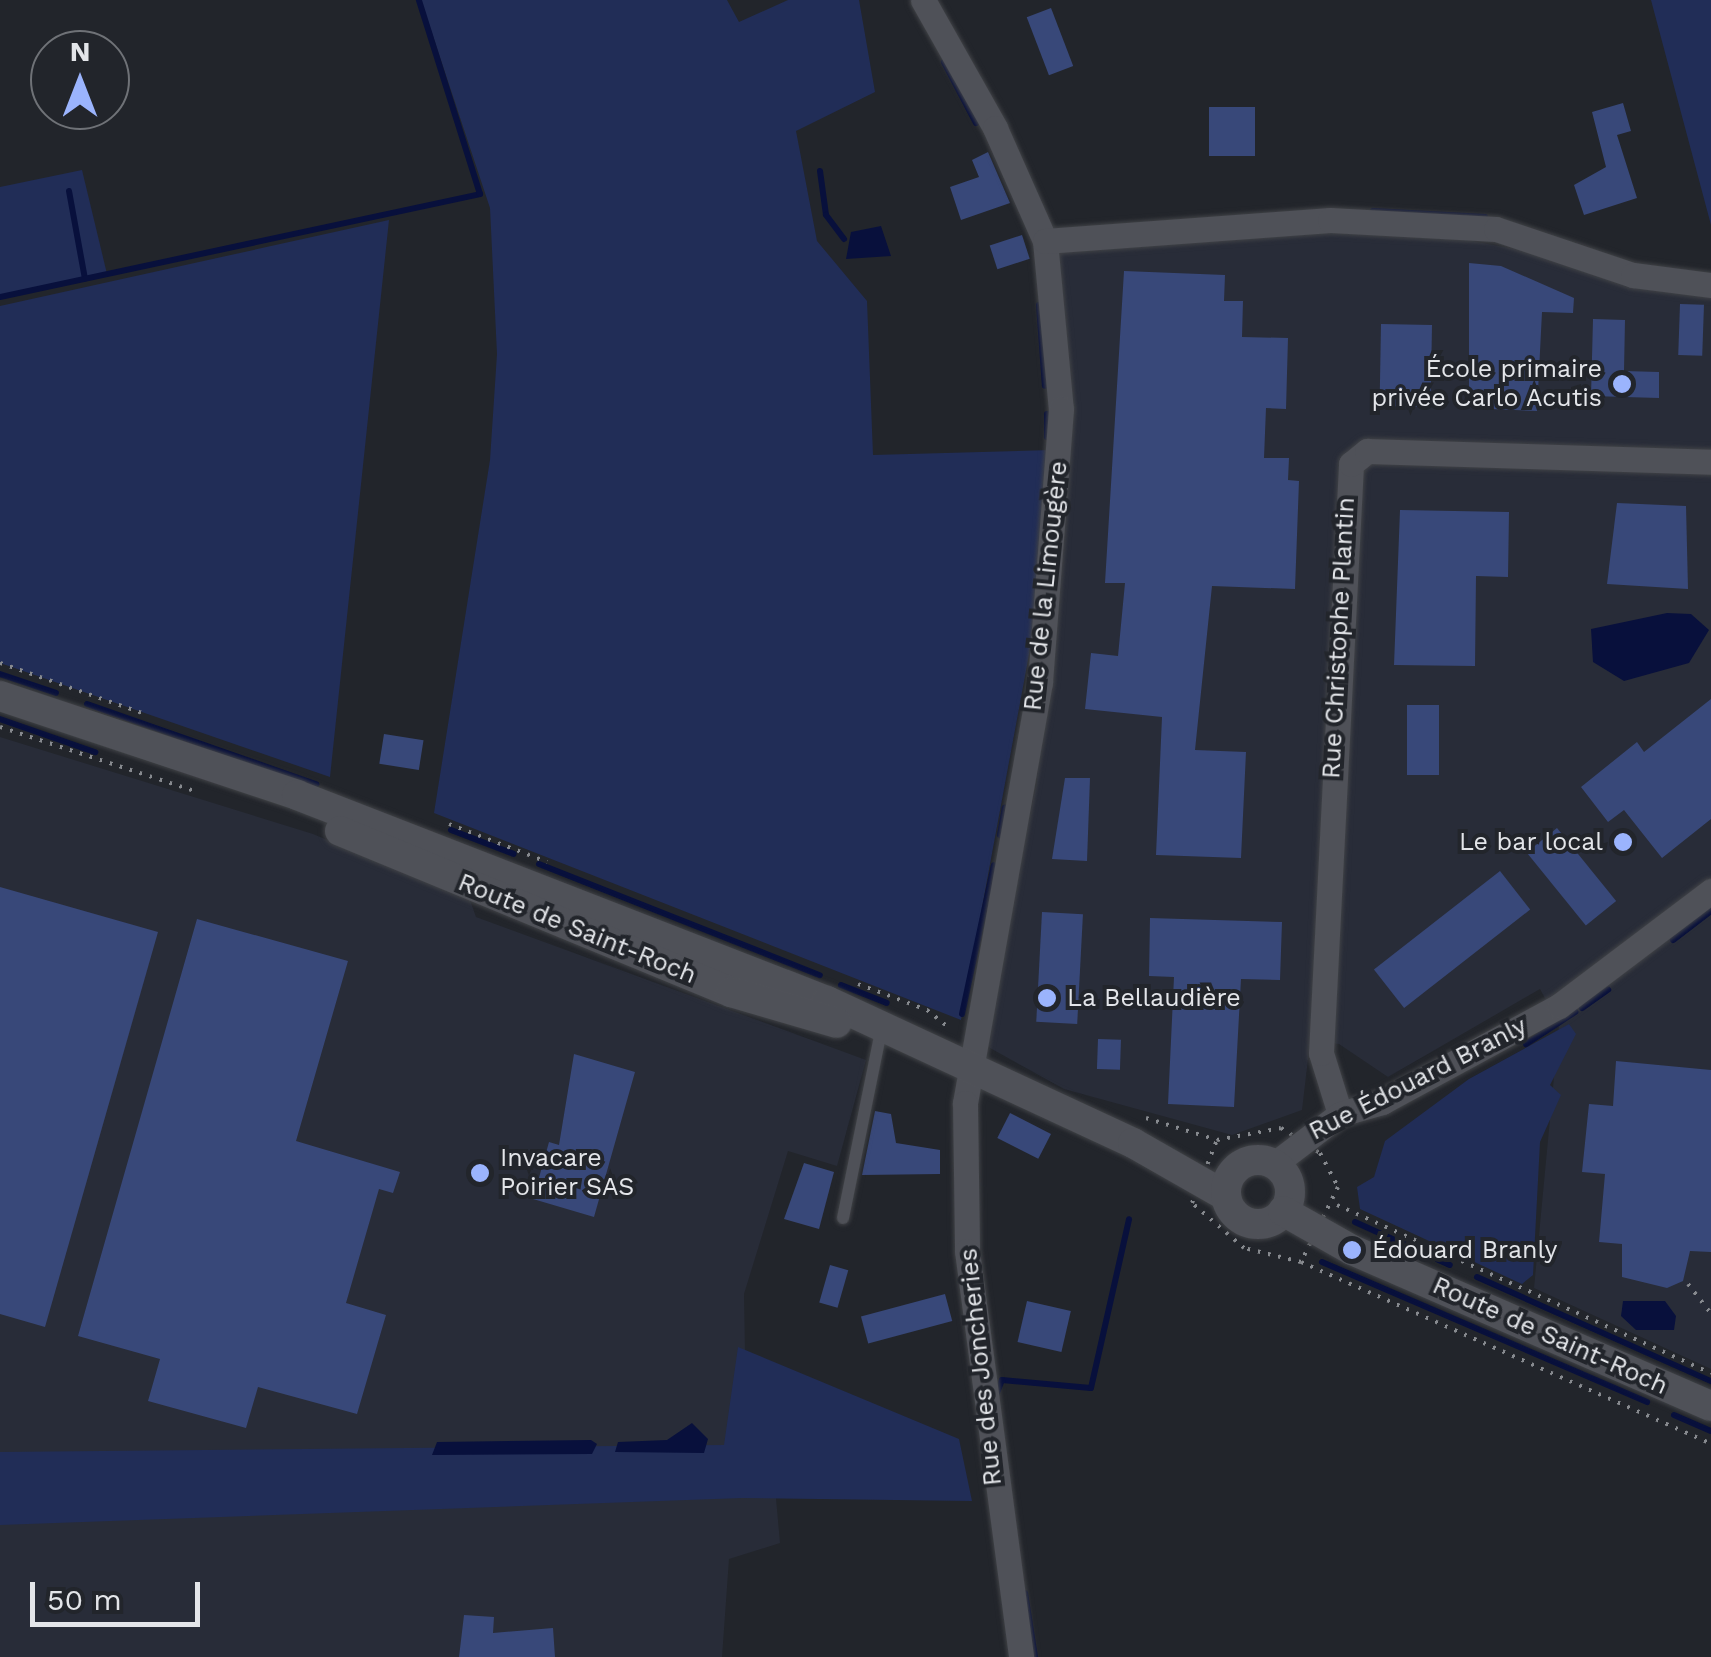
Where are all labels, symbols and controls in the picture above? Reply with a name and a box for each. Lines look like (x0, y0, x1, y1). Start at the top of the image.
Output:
north arrow (30, 30, 130, 130)
text: N (70, 35, 90, 68)
place label: École primaire privée Carlo Acutis (1370, 355, 1602, 414)
marker: École primaire privée Carlo Acutis (1611, 373, 1633, 395)
street label: Rue de la Limougère (1018, 459, 1074, 713)
street label: Rue Christophe Plantin (1317, 496, 1361, 780)
place label: Le bar local (1458, 827, 1603, 857)
marker: Le bar local (1612, 831, 1634, 853)
street label: Route de Saint-Roch (454, 867, 700, 991)
place label: La Bellaudière (1067, 983, 1241, 1013)
marker: La Bellaudière (1036, 987, 1058, 1009)
street label: Rue Édouard Branly (1304, 1011, 1532, 1147)
place label: Invacare Poirier SAS (500, 1144, 635, 1203)
marker: Invacare Poirier SAS (469, 1162, 491, 1184)
place label: Édouard Branly (1372, 1235, 1557, 1265)
marker: Édouard Branly (1341, 1239, 1363, 1261)
street label: Rue des Joncheries (954, 1246, 1008, 1488)
street label: Route de Saint-Roch (1428, 1271, 1672, 1401)
scale bar (35, 1562, 205, 1624)
text: 50 m (47, 1582, 122, 1617)

